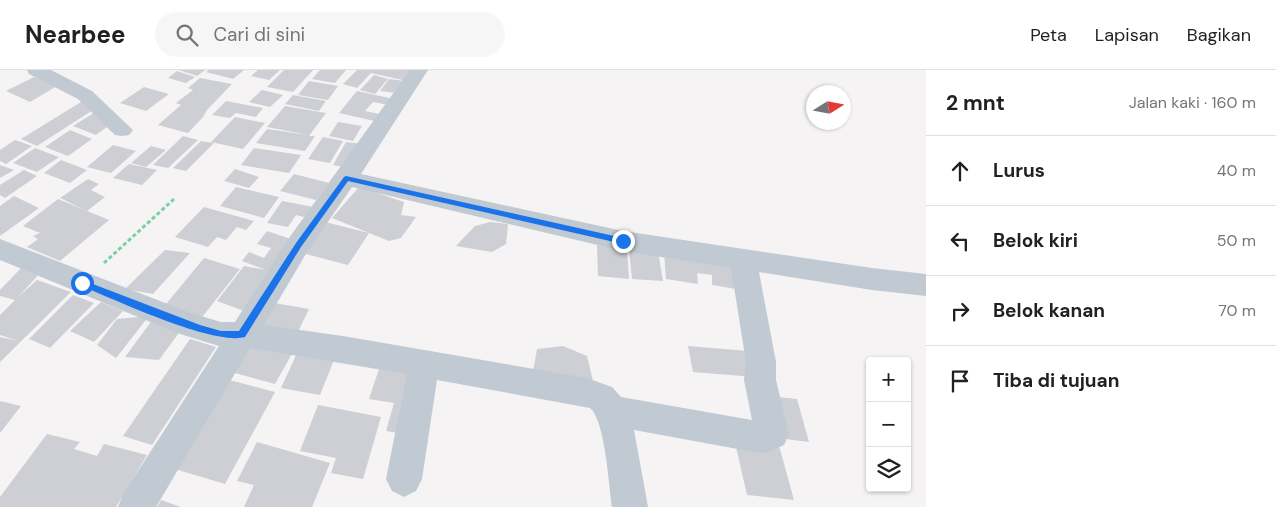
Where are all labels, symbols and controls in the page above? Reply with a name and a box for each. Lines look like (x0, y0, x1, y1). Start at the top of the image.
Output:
search box (155, 12, 505, 57)
text: Nearbee (25, 19, 125, 50)
icon: search (173, 21, 201, 49)
text: Cari di sini (213, 22, 305, 47)
text: Peta (1030, 23, 1067, 47)
text: Lapisan (1095, 23, 1159, 47)
text: Bagikan (1187, 23, 1251, 47)
north arrow (806, 85, 851, 130)
text: 2 mnt (946, 89, 1005, 117)
text: Jalan kaki · 160 m (1129, 92, 1256, 113)
icon: ahead (946, 157, 974, 185)
text: Lurus (993, 158, 1045, 183)
text: 40 m (1217, 160, 1256, 181)
icon: left (946, 227, 974, 255)
text: Belok kiri (993, 228, 1078, 253)
route end (612, 230, 635, 253)
text: 50 m (1217, 230, 1256, 251)
route start (71, 272, 94, 295)
icon: right (946, 297, 974, 325)
text: Belok kanan (993, 298, 1105, 323)
text: 70 m (1218, 300, 1256, 321)
map controls (866, 357, 911, 492)
button: + (866, 357, 911, 402)
icon: arrive (946, 367, 974, 395)
text: Tiba di tujuan (993, 368, 1119, 393)
button: − (866, 402, 911, 447)
button: layers (866, 447, 911, 492)

